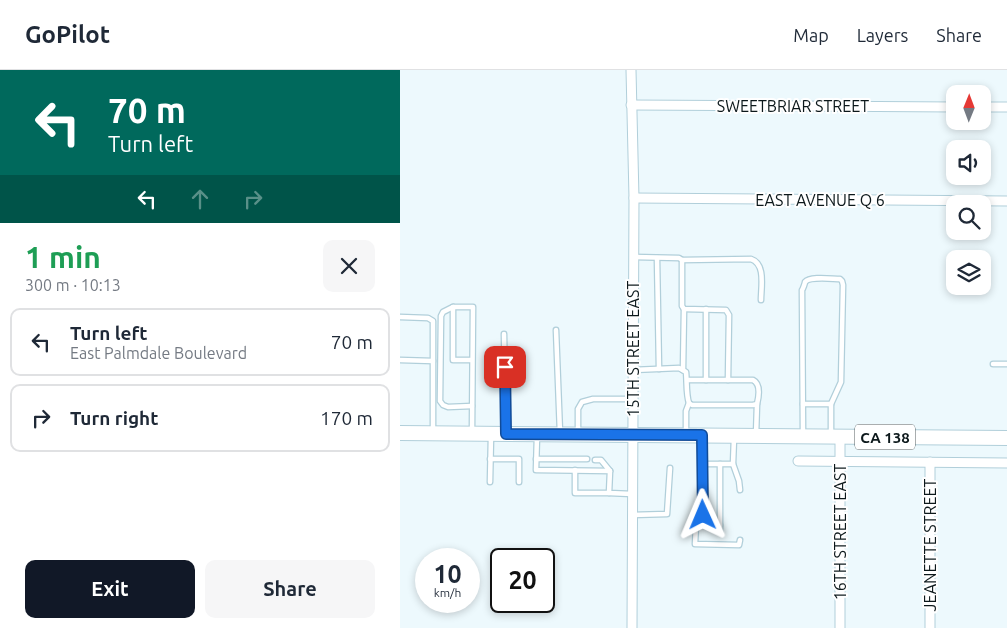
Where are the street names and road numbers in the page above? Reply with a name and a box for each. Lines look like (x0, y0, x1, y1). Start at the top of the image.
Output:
street label: SWEETBRIAR STREET (717, 97, 869, 115)
street label: EAST AVENUE Q 6 (755, 191, 885, 209)
street label: 15TH STREET EAST (624, 281, 642, 417)
road number: CA 138 (855, 424, 915, 450)
street label: 16TH STREET EAST (831, 464, 849, 600)
street label: JEANETTE STREET (921, 479, 939, 611)

